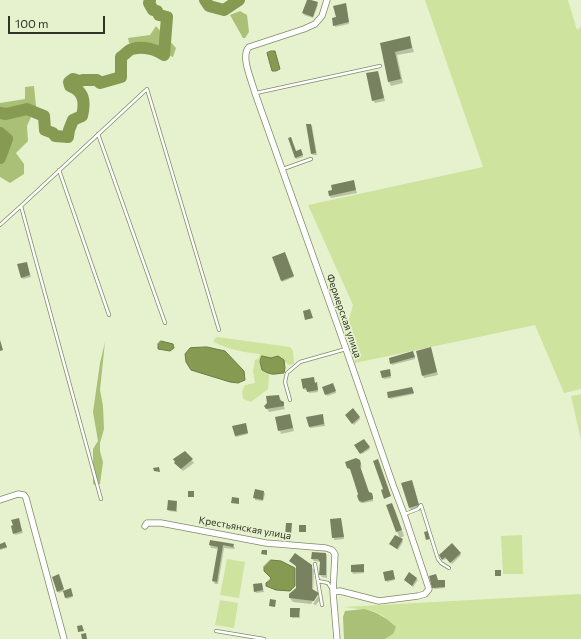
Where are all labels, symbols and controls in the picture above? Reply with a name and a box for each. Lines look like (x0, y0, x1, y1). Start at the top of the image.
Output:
scale bar (10, 8, 107, 34)
text: 100 m (15, 16, 49, 30)
street label: Фермерская улица (324, 273, 364, 359)
street label: Крестьянская улица (198, 514, 292, 542)

